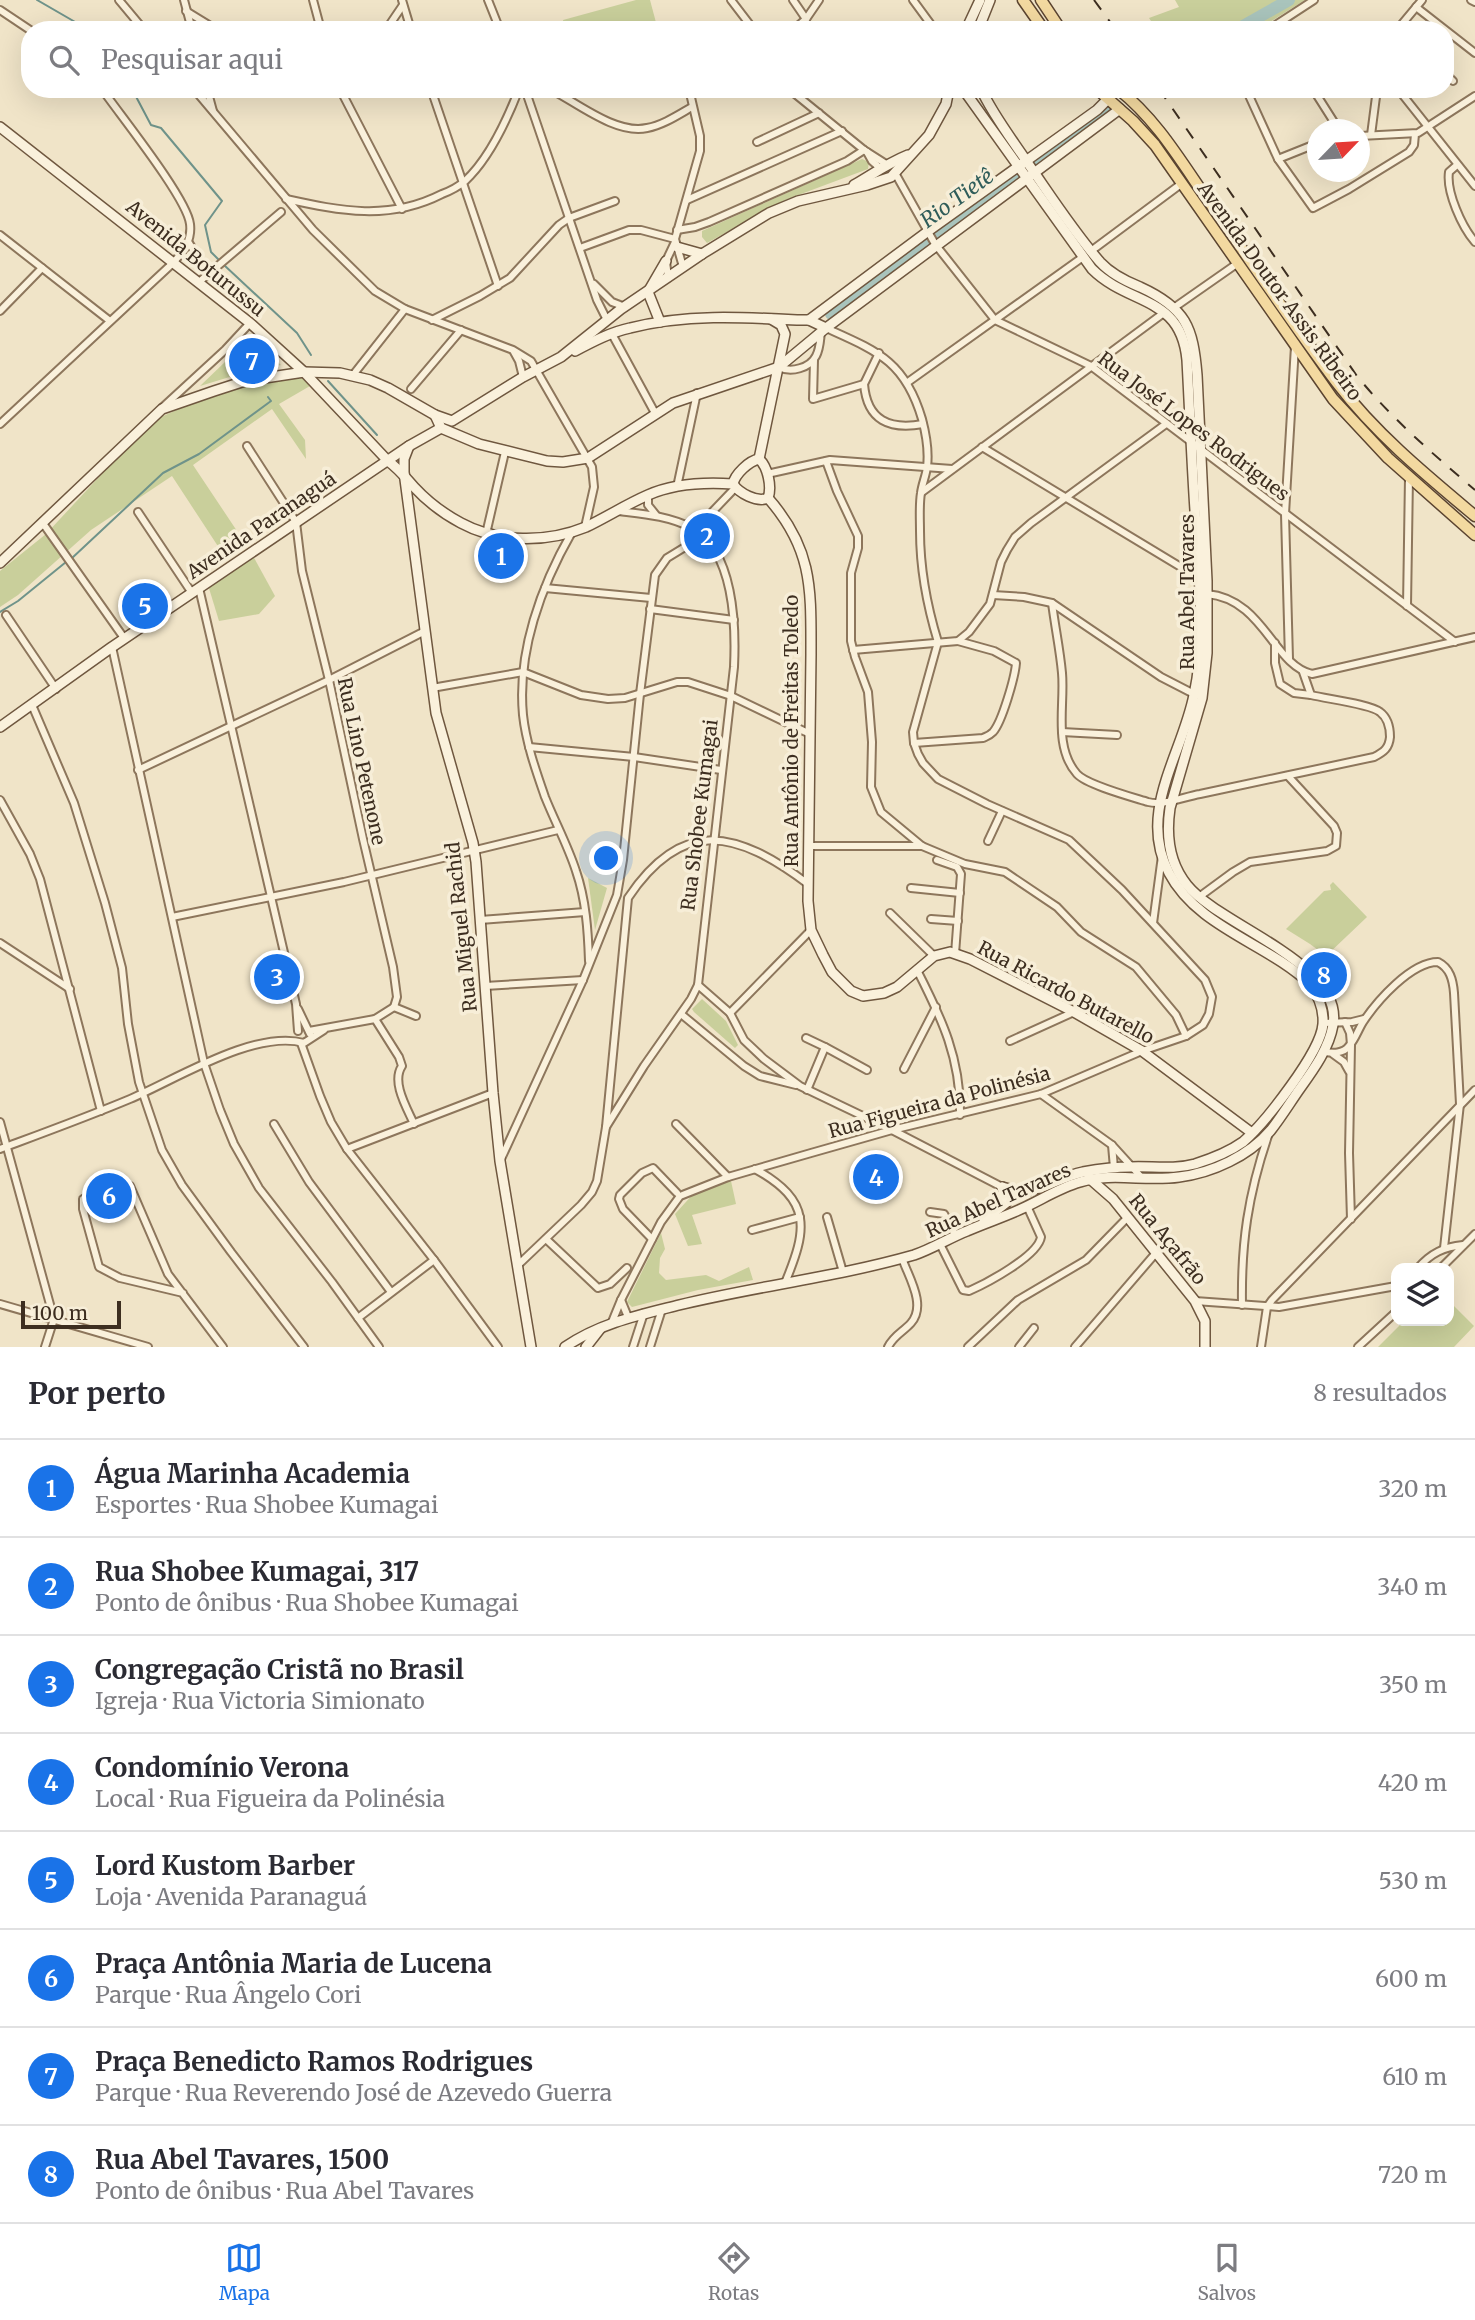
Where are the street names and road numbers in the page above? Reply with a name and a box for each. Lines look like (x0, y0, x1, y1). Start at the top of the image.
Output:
street label: Avenida Doutor Assis Ribeiro (1192, 176, 1367, 405)
street label: Avenida Boturussu (121, 194, 270, 322)
street label: Rua José Lopes Rodrigues (1094, 346, 1294, 506)
street label: Avenida Paranaguá (181, 466, 340, 584)
street label: Rua Abel Tavares (1175, 514, 1199, 670)
street label: Rua Antônio de Freitas Toledo (779, 595, 803, 867)
street label: Rua Lino Petenone (333, 675, 391, 847)
street label: Rua Shobee Kumagai (675, 718, 723, 912)
street label: Rua Miguel Rachid (440, 841, 482, 1013)
street label: Rua Ricardo Butarello (974, 935, 1158, 1049)
street label: Rua Figueira da Polinésia (825, 1061, 1053, 1143)
street label: Rua Abel Tavares (922, 1157, 1074, 1243)
street label: Rua Açafrão (1124, 1189, 1212, 1289)

